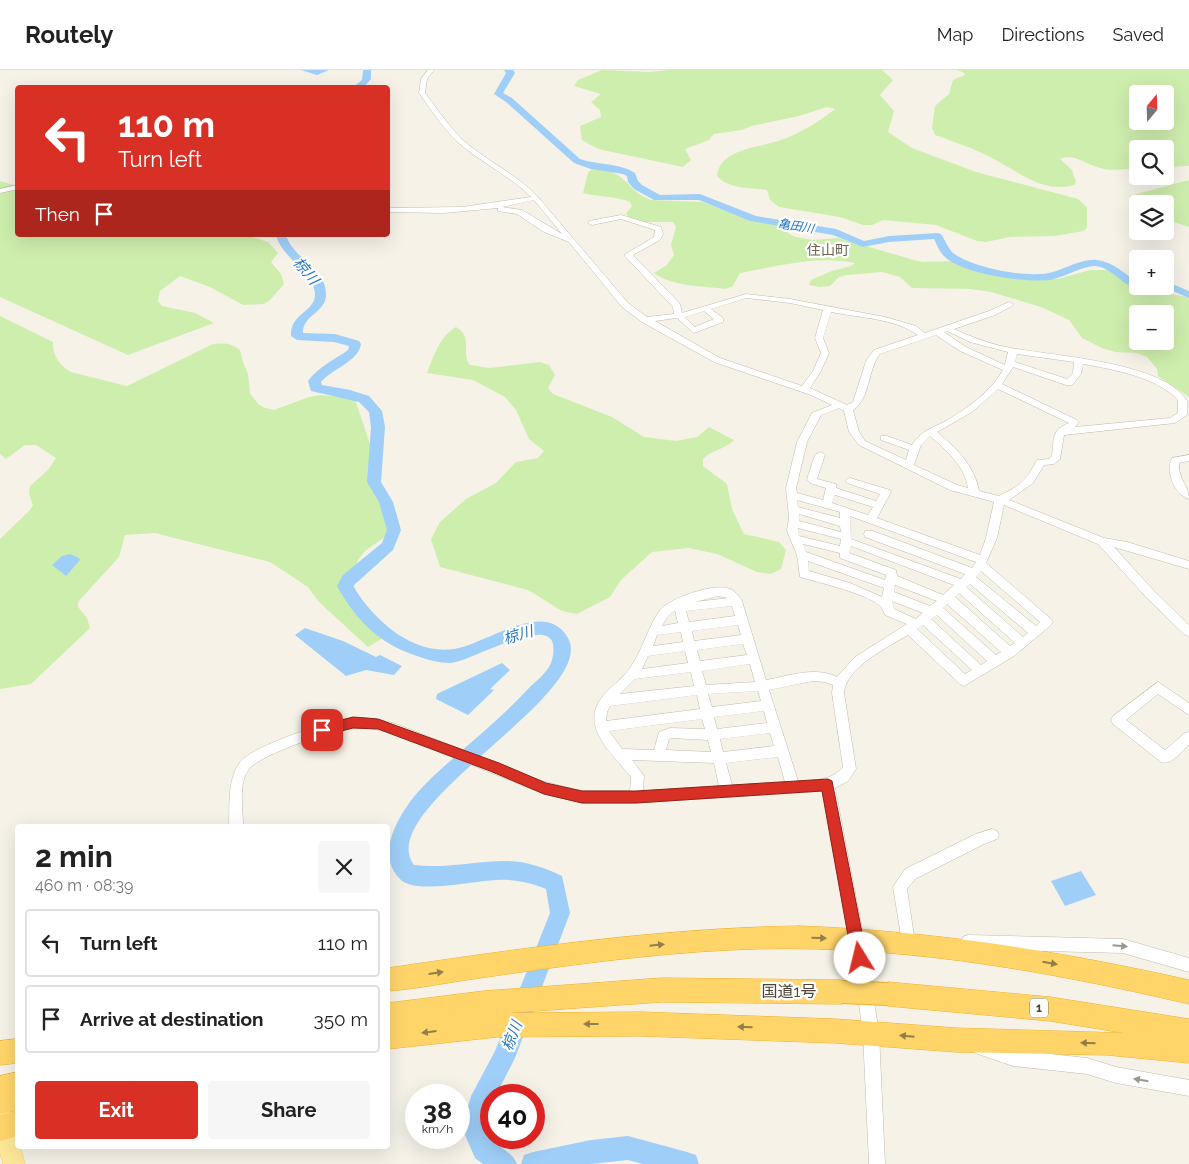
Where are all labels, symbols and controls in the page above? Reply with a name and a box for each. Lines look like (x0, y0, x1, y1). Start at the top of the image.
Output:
text: Routely (25, 20, 114, 49)
text: Map (937, 24, 973, 45)
text: Directions (1001, 24, 1085, 45)
text: Saved (1113, 24, 1164, 45)
north arrow (1129, 85, 1174, 130)
map controls (1129, 85, 1174, 350)
text: 110 m (118, 104, 215, 145)
icon: left (35, 105, 100, 170)
button: search (1129, 140, 1174, 185)
text: Turn left (118, 146, 202, 172)
button: layers (1129, 195, 1174, 240)
icon: arrive (90, 200, 118, 228)
text: Then (35, 203, 80, 225)
water label: 亀田川 (777, 216, 817, 236)
district label: 住山町 (807, 242, 849, 258)
button: + (1129, 250, 1174, 295)
water label: 椋川 (289, 254, 324, 290)
button: − (1129, 305, 1174, 350)
water label: 椋川 (501, 622, 537, 648)
pin (301, 709, 343, 751)
icon: arrive (308, 716, 336, 744)
text: 2 min (35, 839, 113, 874)
button: close (318, 841, 370, 893)
text: 460 m · 08:39 (35, 876, 133, 895)
icon: left (37, 929, 65, 957)
position arrow (833, 931, 885, 983)
text: Turn left (80, 932, 157, 954)
text: 110 m (318, 932, 368, 954)
one-way arrow (812, 934, 828, 942)
one-way arrow (649, 941, 665, 949)
one-way arrow (1113, 943, 1129, 951)
one-way arrow (1042, 959, 1057, 967)
one-way arrow (428, 968, 444, 976)
street label: 国道1号 (762, 982, 816, 1001)
road number: 1 (1030, 998, 1048, 1018)
icon: arrive (37, 1005, 65, 1033)
text: Arrive at destination (80, 1008, 264, 1030)
text: 350 m (314, 1008, 368, 1030)
water label: 椋川 (498, 1017, 526, 1053)
one-way arrow (583, 1019, 599, 1027)
one-way arrow (737, 1023, 753, 1031)
one-way arrow (421, 1028, 437, 1036)
one-way arrow (899, 1032, 915, 1040)
one-way arrow (1080, 1039, 1096, 1047)
one-way arrow (1133, 1075, 1149, 1083)
button: Exit (35, 1081, 198, 1139)
button: Share (208, 1081, 370, 1139)
speed limit sign: 40 (480, 1084, 545, 1149)
text: 38 (423, 1095, 452, 1125)
text: km/h (422, 1122, 453, 1136)

